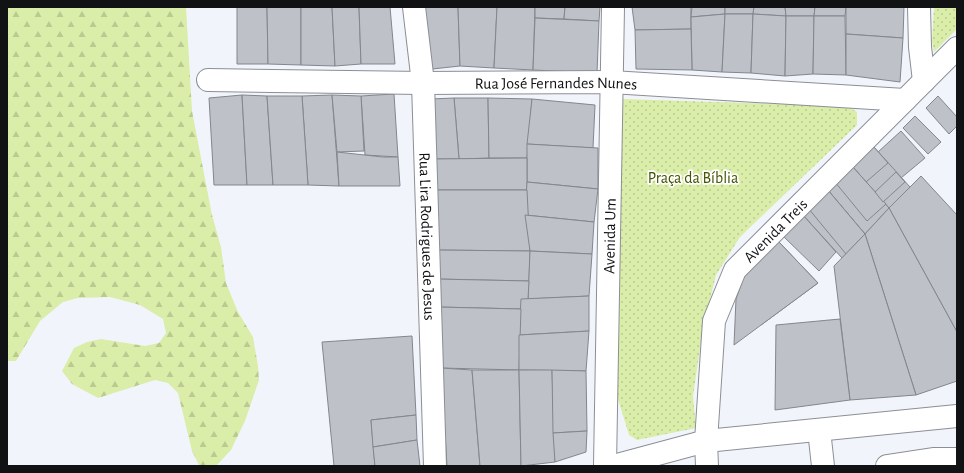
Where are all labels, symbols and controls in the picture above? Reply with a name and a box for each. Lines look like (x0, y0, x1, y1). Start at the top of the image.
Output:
street label: Rua José Fernandes Nunes (475, 75, 638, 93)
street label: Rua Lira Rodrigues de Jesus (416, 152, 437, 321)
park label: Praça da Bíblia (648, 170, 738, 186)
street label: Avenida Treis (741, 196, 811, 266)
street label: Avenida Um (601, 198, 619, 274)

